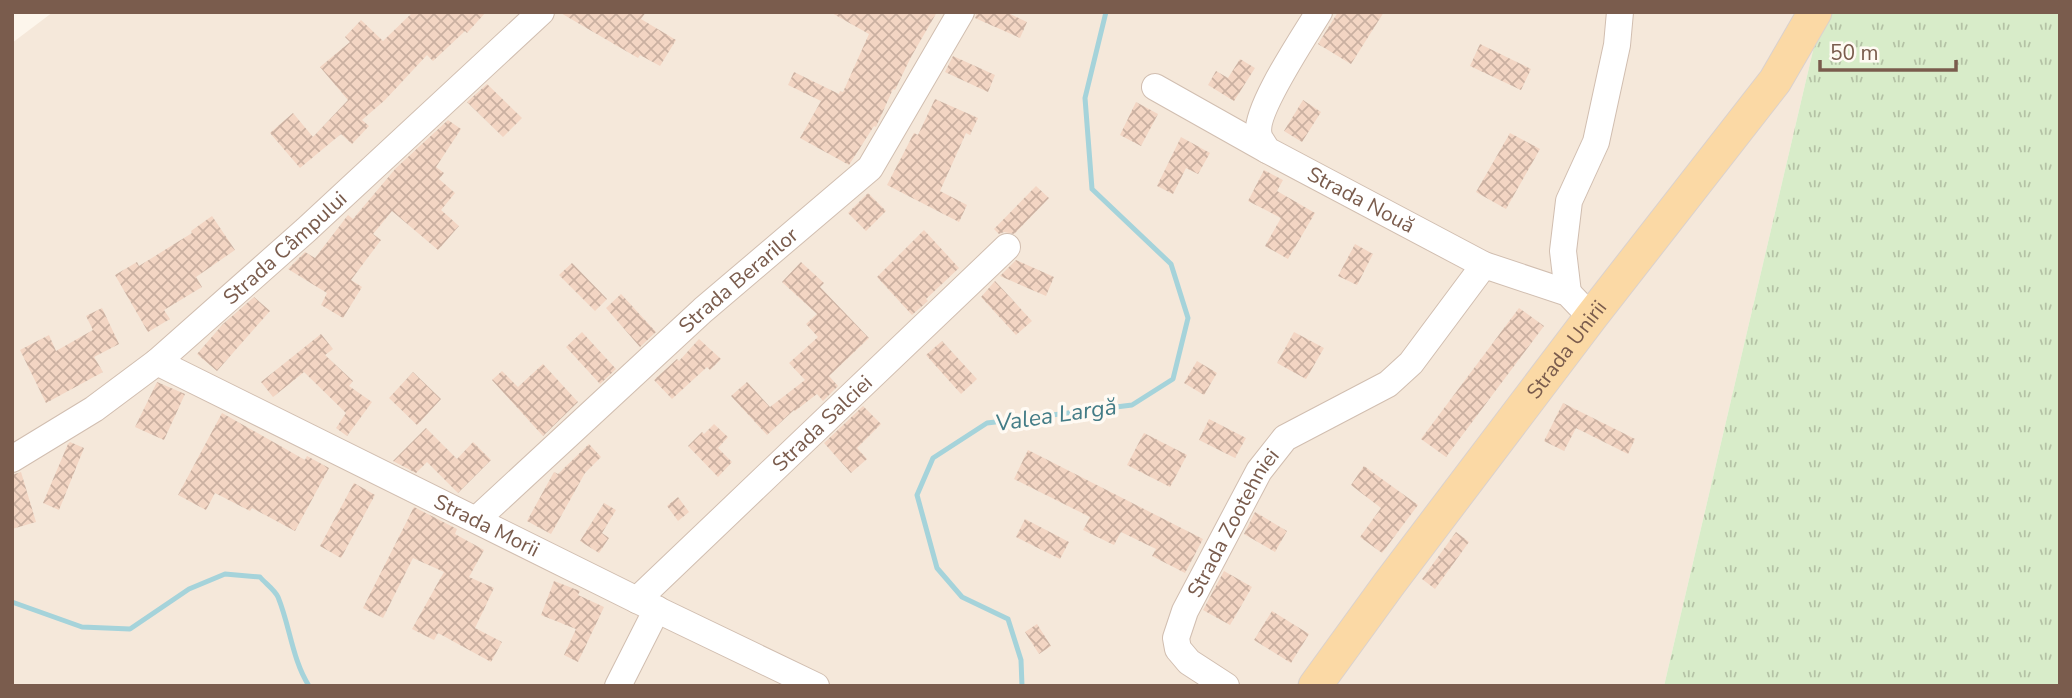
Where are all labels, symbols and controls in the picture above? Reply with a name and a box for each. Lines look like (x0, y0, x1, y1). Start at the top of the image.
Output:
scale bar (1820, 28, 1956, 72)
text: 50 m (1830, 39, 1879, 67)
street label: Strada Nouă (1302, 160, 1420, 240)
street label: Strada Câmpului (217, 185, 353, 311)
street label: Strada Berarilor (673, 221, 804, 340)
street label: Strada Unirii (1520, 294, 1613, 405)
street label: Strada Salciei (766, 369, 878, 478)
water label: Valea Largă (993, 391, 1119, 439)
street label: Strada Zootehniei (1181, 443, 1285, 602)
street label: Strada Morii (429, 487, 544, 563)

